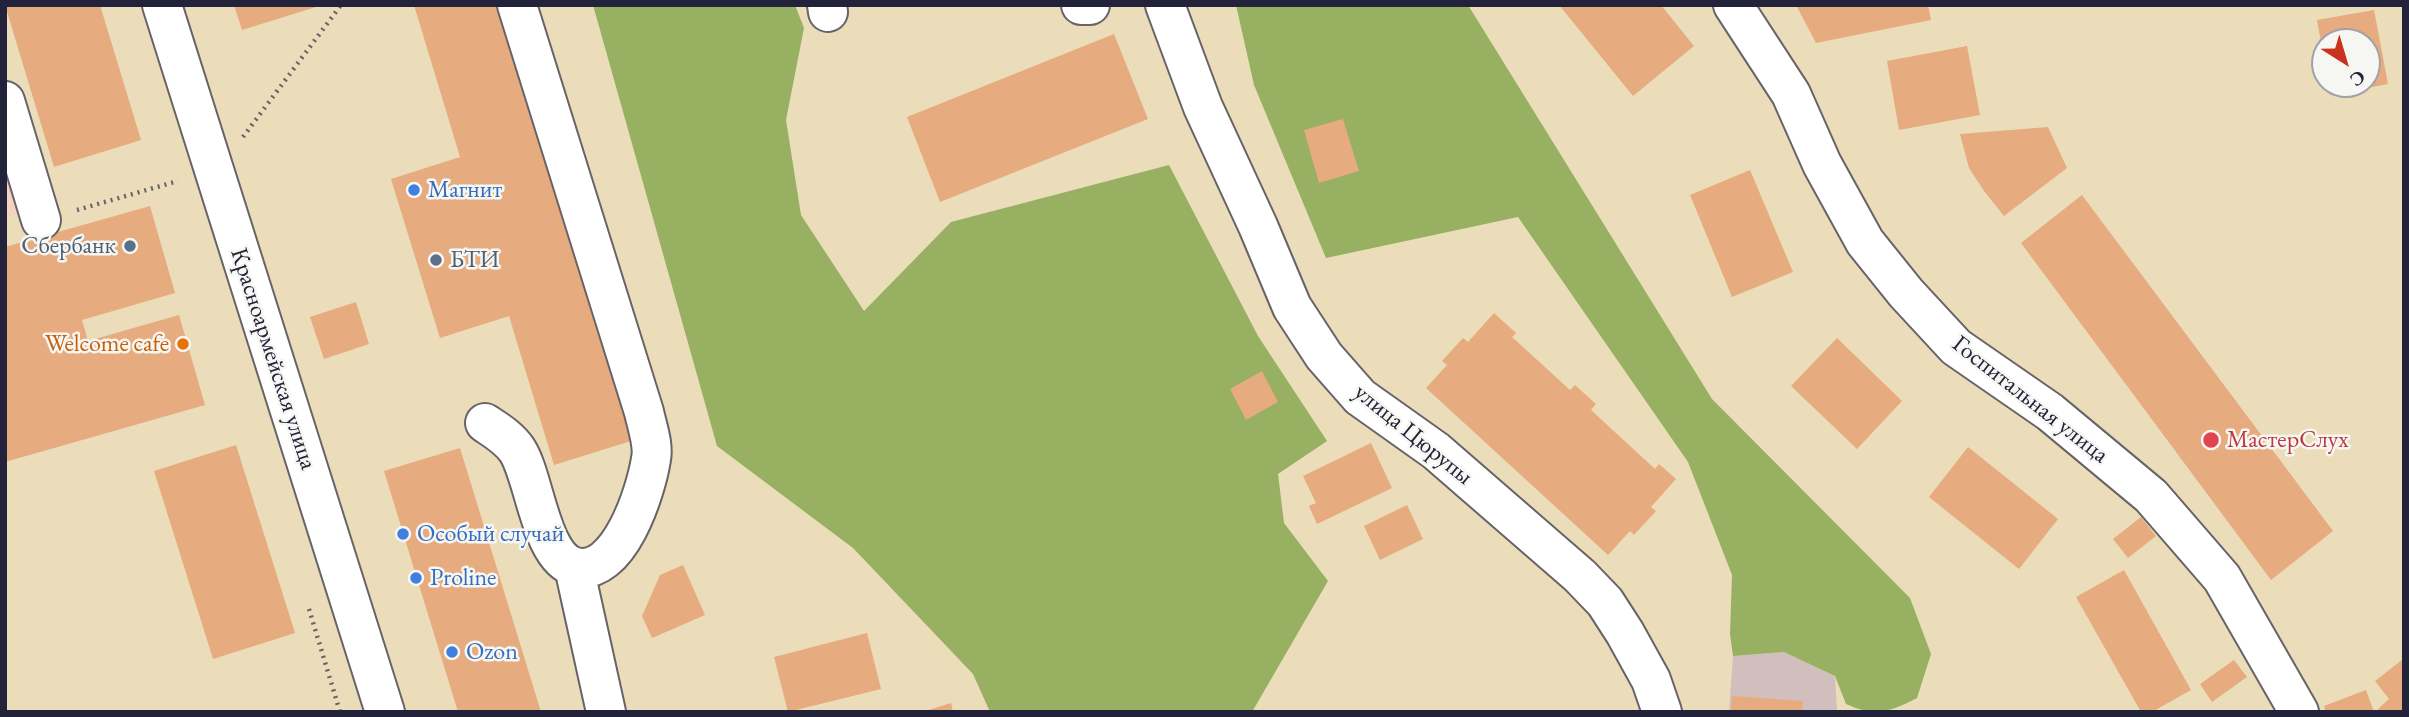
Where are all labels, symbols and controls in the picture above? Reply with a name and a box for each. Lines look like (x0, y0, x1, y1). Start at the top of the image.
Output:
north arrow (2311, 28, 2381, 98)
text: С (2345, 65, 2371, 93)
place label: Магнит (428, 176, 502, 204)
marker: Магнит (406, 182, 422, 198)
place label: Сбербанк (21, 232, 116, 260)
marker: Сбербанк (122, 238, 138, 254)
street label: Красноармейская улица (224, 245, 322, 473)
place label: БТИ (450, 246, 499, 274)
marker: БТИ (428, 252, 444, 268)
place label: Welcome cafe (45, 330, 169, 358)
street label: Госпитальная улица (1946, 330, 2114, 470)
marker: Welcome cafe (175, 336, 191, 352)
street label: улица Цюрупы (1348, 378, 1478, 492)
place label: МастерСлух (2227, 426, 2349, 454)
marker: МастерСлух (2201, 430, 2221, 450)
place label: Особый случай (417, 520, 564, 548)
marker: Особый случай (395, 526, 411, 542)
place label: Proline (430, 564, 496, 592)
marker: Proline (408, 570, 424, 586)
place label: Ozon (466, 638, 518, 666)
marker: Ozon (444, 644, 460, 660)

